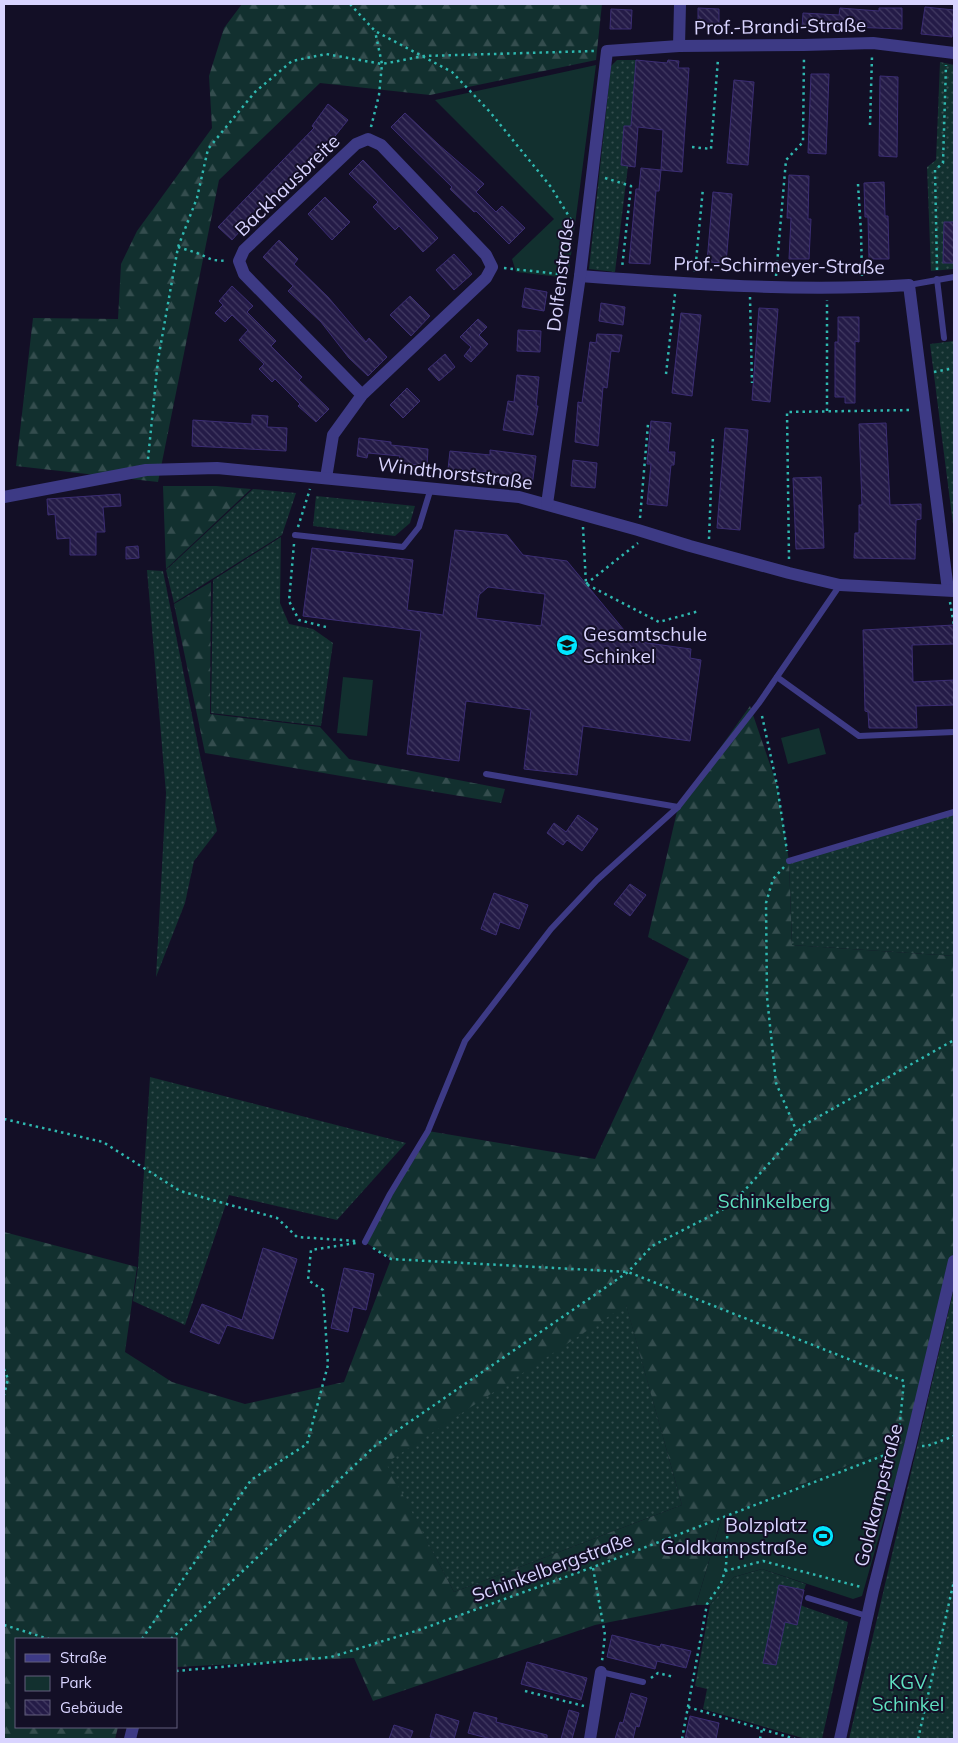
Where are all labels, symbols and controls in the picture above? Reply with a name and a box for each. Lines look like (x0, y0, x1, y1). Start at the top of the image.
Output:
street label: Prof.-Brandi-Straße (694, 12, 866, 40)
street label: Backhausbreite (230, 129, 344, 241)
street label: Dolfenstraße (541, 217, 579, 333)
street label: Prof.-Schirmeyer-Straße (673, 251, 885, 279)
street label: Windthorststraße (376, 452, 534, 494)
place label: Gesamtschule Schinkel (583, 622, 707, 668)
school or university icon: Gesamtschule Schinkel (555, 633, 579, 657)
park label: Schinkelberg (718, 1189, 830, 1213)
street label: Goldkampstraße (849, 1421, 907, 1569)
place label: Bolzplatz Goldkampstraße (661, 1513, 807, 1559)
sports icon: Bolzplatz Goldkampstraße (811, 1524, 835, 1548)
street label: Schinkelbergstraße (469, 1527, 635, 1607)
legend (15, 1638, 178, 1728)
text: Straße (60, 1648, 107, 1667)
park label: KGV Schinkel (872, 1670, 944, 1716)
text: Park (60, 1673, 92, 1692)
text: Gebäude (60, 1698, 123, 1717)

